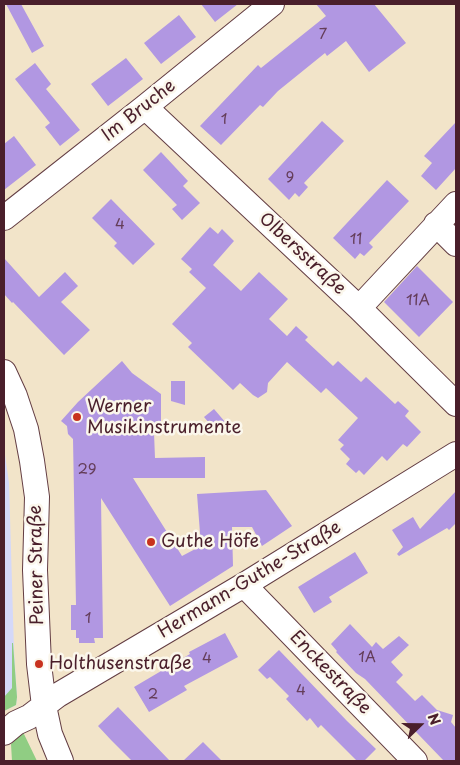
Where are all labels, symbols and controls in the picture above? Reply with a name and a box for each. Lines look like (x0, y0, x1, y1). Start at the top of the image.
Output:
house number: 7 (319, 26, 327, 44)
street label: Im Bruche (98, 76, 180, 146)
house number: 1 (221, 111, 227, 129)
house number: 9 (286, 169, 294, 187)
street label: Olbersstraße (254, 208, 350, 300)
house number: 4 (115, 216, 125, 234)
house number: 11 (350, 231, 362, 249)
house number: 11A (406, 292, 430, 310)
place label: Werner Musikinstrumente (87, 396, 241, 438)
marker: Werner Musikinstrumente (71, 411, 83, 423)
house number: 29 (77, 461, 97, 479)
street label: Peiner Straße (25, 505, 49, 625)
street label: Hermann-Guthe-Straße (155, 517, 345, 643)
place label: Guthe Höfe (161, 531, 259, 553)
marker: Guthe Höfe (145, 536, 157, 548)
house number: 1 (85, 610, 91, 628)
street label: Enckestraße (285, 627, 375, 719)
house number: 1A (358, 649, 376, 667)
house number: 4 (202, 650, 212, 668)
place label: Holthusenstraße (49, 653, 192, 675)
marker: Holthusenstraße (33, 658, 45, 670)
house number: 4 (296, 682, 306, 700)
house number: 2 (148, 686, 158, 704)
north arrow (395, 700, 445, 750)
text: N (423, 710, 446, 728)

